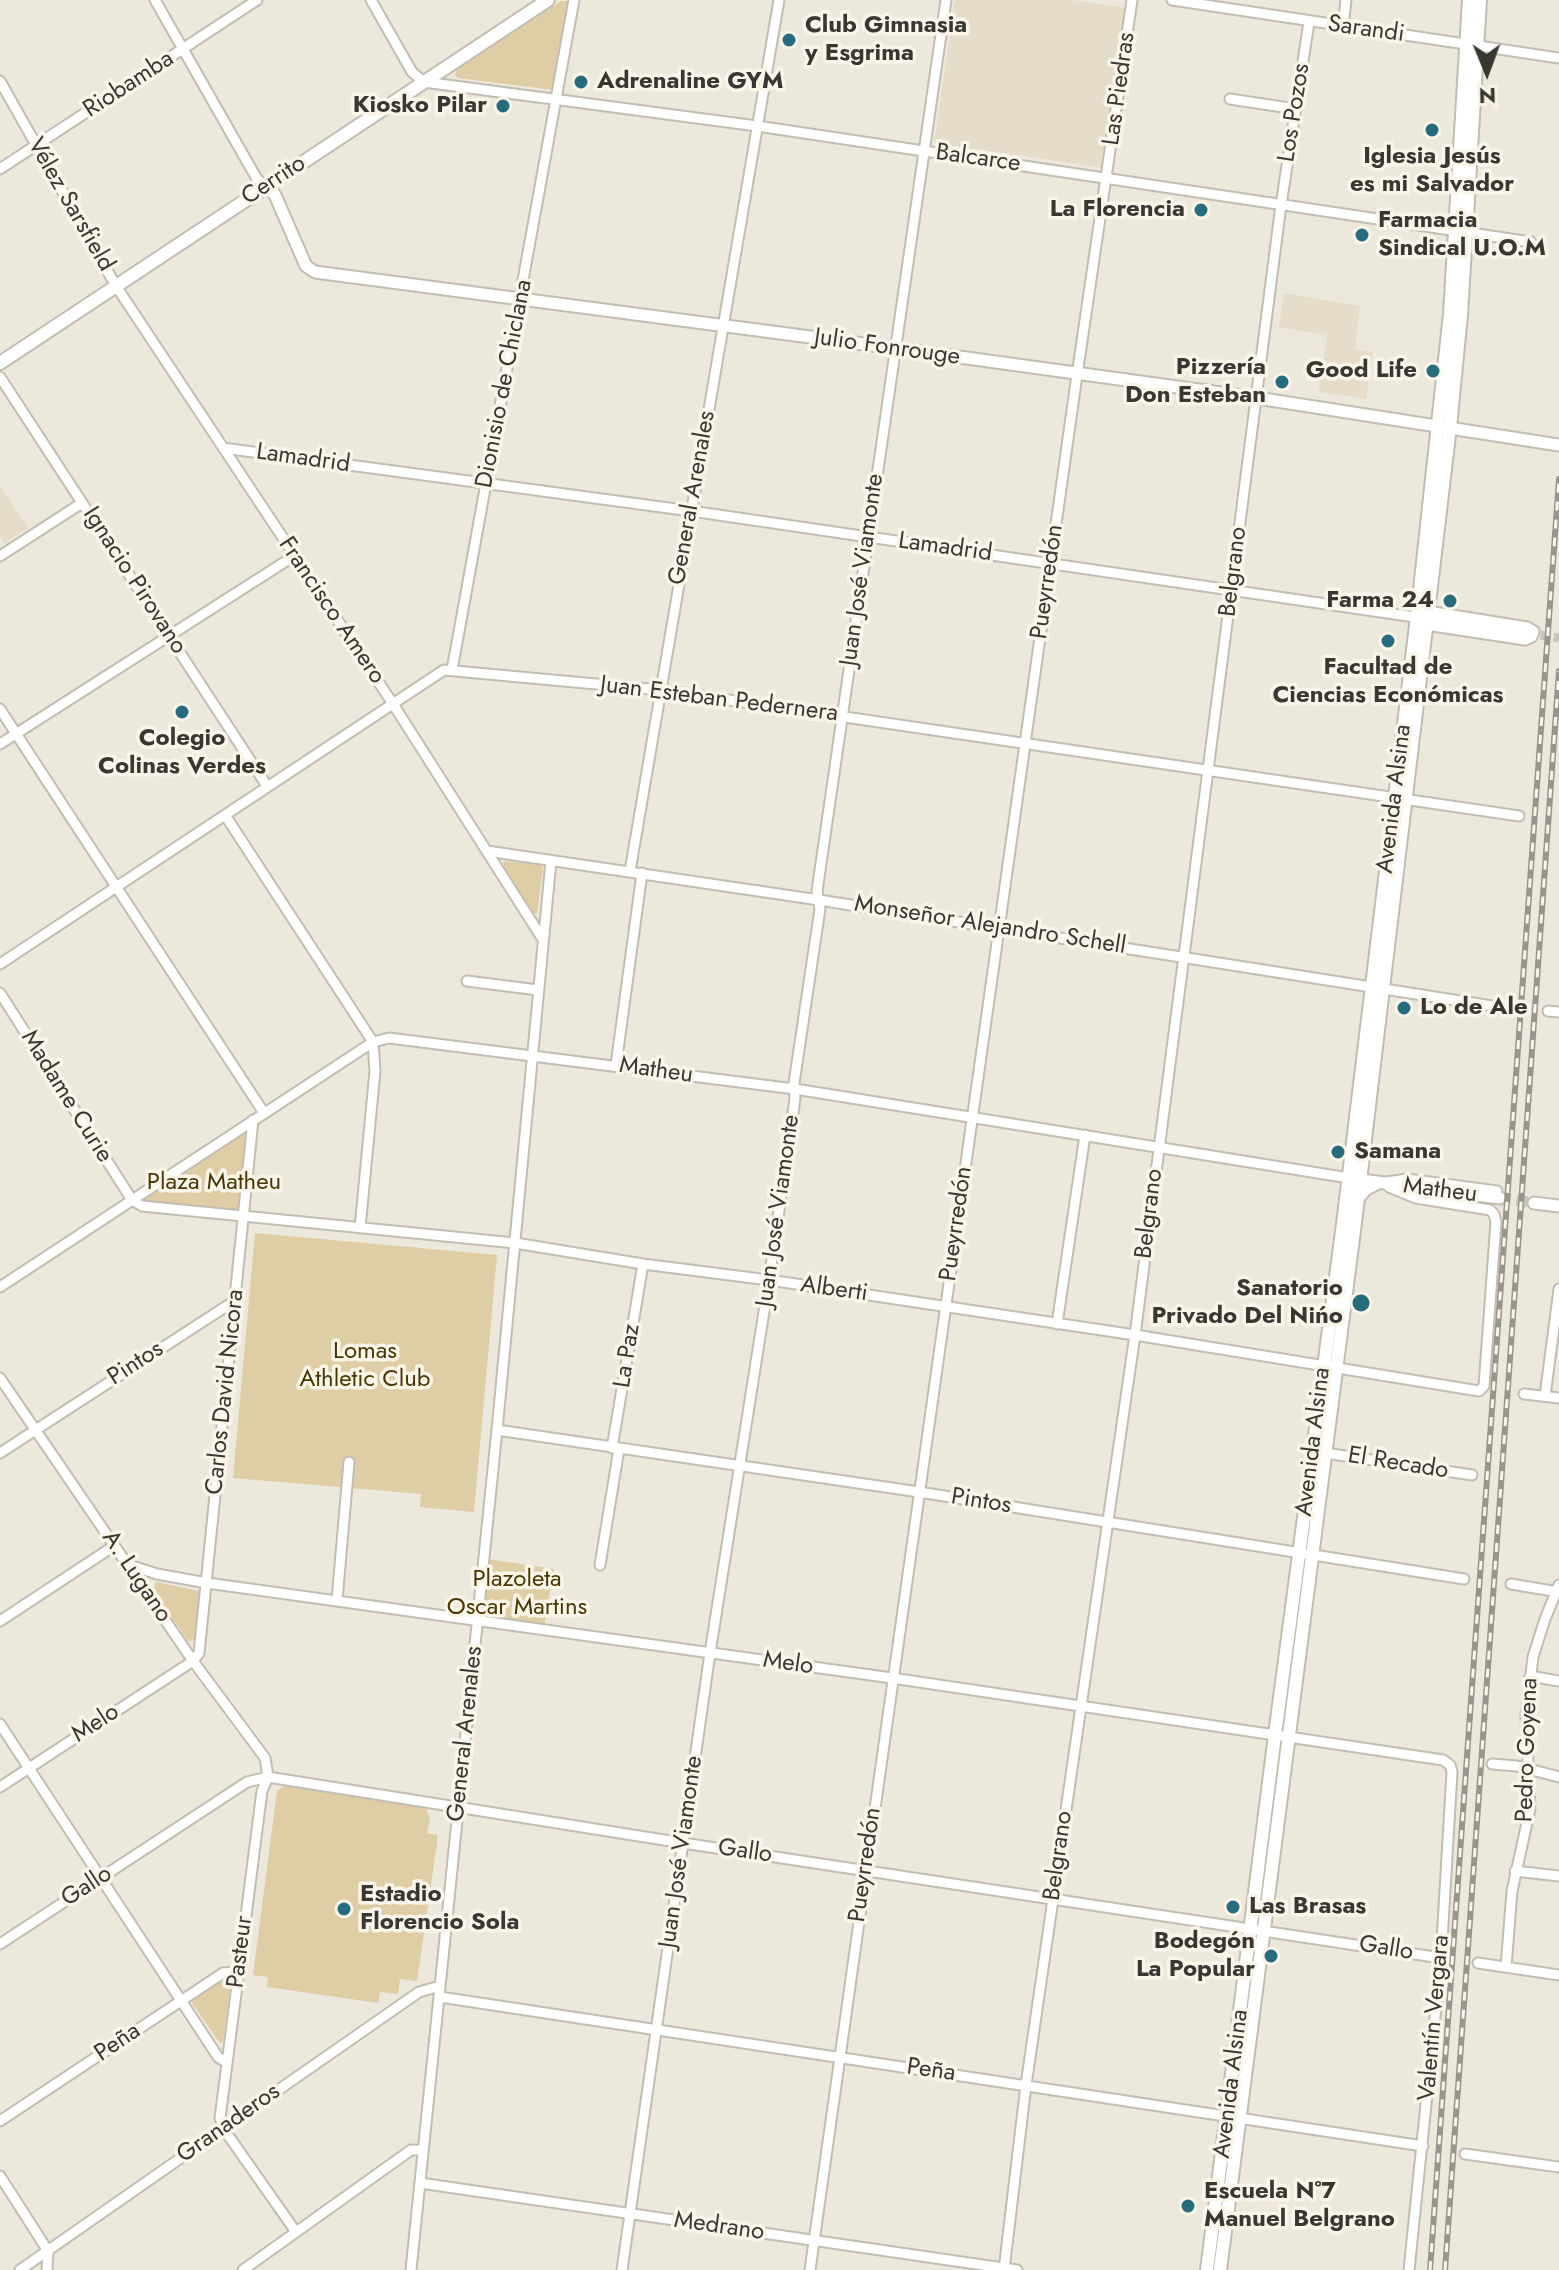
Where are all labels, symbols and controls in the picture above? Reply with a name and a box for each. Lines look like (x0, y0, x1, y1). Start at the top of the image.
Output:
street label: Sarandi (1326, 10, 1406, 50)
place label: Club Gimnasia y Esgrima (805, 12, 967, 68)
marker: Club Gimnasia y Esgrima (780, 31, 798, 49)
street label: Las Piedras (1098, 31, 1142, 147)
north arrow (1447, 32, 1527, 112)
street label: Riobamba (78, 45, 180, 125)
street label: Los Pozos (1273, 62, 1317, 164)
place label: Adrenaline GYM (597, 68, 783, 96)
marker: Adrenaline GYM (572, 73, 590, 91)
text: N (1478, 80, 1496, 112)
place label: Kiosko Pilar (353, 92, 487, 120)
marker: Kiosko Pilar (494, 97, 512, 115)
marker: Iglesia Jesús es mi Salvador (1423, 121, 1441, 139)
street label: Vélez Sarsfield (20, 133, 120, 277)
street label: Balcarce (934, 139, 1022, 179)
place label: Iglesia Jesús es mi Salvador (1350, 143, 1514, 199)
street label: Cerrito (237, 150, 311, 212)
place label: La Florencia (1050, 196, 1185, 224)
marker: La Florencia (1192, 201, 1210, 219)
place label: Farmacia Sindical U.O.M (1378, 207, 1546, 263)
marker: Farmacia Sindical U.O.M (1353, 226, 1371, 244)
street label: Dionisio de Chiclana (471, 277, 539, 491)
street label: Julio Fonrouge (812, 324, 962, 372)
place label: Pizzería Don Esteban (1125, 354, 1266, 410)
place label: Good Life (1306, 357, 1417, 385)
marker: Good Life (1424, 362, 1442, 380)
marker: Pizzería Don Esteban (1273, 373, 1291, 391)
street label: General Arenales (664, 409, 722, 587)
street label: Lamadrid (254, 438, 352, 480)
street label: Juan José Viamonte (835, 472, 891, 668)
street label: Ignacio Pirovano (76, 502, 192, 660)
street label: Pueyrredón (1026, 523, 1070, 641)
street label: Belgrano (1214, 525, 1254, 619)
street label: Lamadrid (896, 527, 994, 569)
street label: Francisco Amero (271, 532, 391, 690)
place label: Farma 24 (1326, 587, 1434, 615)
marker: Farma 24 (1441, 592, 1459, 610)
marker: Facultad de Ciencias Económicas (1379, 632, 1397, 650)
place label: Facultad de Ciencias Económicas (1272, 654, 1504, 710)
street label: Juan Esteban Pedernera (598, 671, 840, 729)
marker: Colegio Colinas Verdes (173, 703, 191, 721)
street label: Avenida Alsina (1372, 723, 1418, 875)
place label: Colegio Colinas Verdes (98, 725, 266, 781)
street label: Monseñor Alejandro Schell (852, 890, 1128, 962)
place label: Lo de Ale (1420, 994, 1528, 1022)
marker: Lo de Ale (1395, 999, 1413, 1017)
street label: Madame Curie (14, 1026, 118, 1168)
street label: Matheu (617, 1052, 695, 1090)
street label: Juan José Viamonte (751, 1113, 807, 1309)
place label: Samana (1354, 1138, 1441, 1166)
marker: Samana (1329, 1143, 1347, 1161)
street label: Pueyrredón (935, 1165, 979, 1283)
street label: Belgrano (1130, 1167, 1170, 1261)
park label: Plaza Matheu (147, 1169, 281, 1197)
street label: Matheu (1401, 1172, 1479, 1210)
street label: Alberti (799, 1271, 869, 1309)
place label: Sanatorio Privado Del Nińo (1152, 1275, 1343, 1331)
street label: Carlos David Nicora (201, 1288, 251, 1496)
marker: Sanatorio Privado Del Nińo (1350, 1292, 1372, 1314)
street label: La Paz (609, 1322, 647, 1390)
street label: Pintos (103, 1335, 169, 1393)
park label: Lomas Athletic Club (300, 1338, 430, 1394)
street label: Avenida Alsina (1291, 1366, 1337, 1518)
street label: El Recado (1346, 1442, 1450, 1486)
street label: Pintos (949, 1483, 1013, 1521)
street label: A. Lugano (95, 1526, 177, 1628)
park label: Plazoleta Oscar Martins (447, 1566, 587, 1622)
street label: General Arenales (442, 1645, 490, 1823)
street label: Melo (761, 1646, 815, 1682)
street label: Pedro Goyena (1511, 1677, 1545, 1823)
street label: Melo (67, 1698, 125, 1750)
street label: Juan José Viamonte (654, 1754, 710, 1950)
street label: Pueyrredón (844, 1806, 888, 1924)
street label: Belgrano (1038, 1809, 1080, 1903)
street label: Gallo (716, 1834, 774, 1870)
street label: Gallo (56, 1860, 118, 1914)
place label: Estadio Florencio Sola (360, 1881, 519, 1937)
place label: Las Brasas (1249, 1893, 1366, 1921)
marker: Las Brasas (1224, 1898, 1242, 1916)
marker: Estadio Florencio Sola (335, 1900, 353, 1918)
street label: Pasteur (222, 1914, 260, 1990)
place label: Bodegón La Popular (1136, 1928, 1255, 1984)
street label: Gallo (1357, 1931, 1415, 1967)
street label: Valentín Vergara (1413, 1934, 1457, 2102)
marker: Bodegón La Popular (1262, 1947, 1280, 1965)
street label: Avenida Alsina (1209, 2008, 1255, 2160)
street label: Peña (90, 2017, 146, 2069)
street label: Peña (905, 2053, 957, 2089)
street label: Granaderos (172, 2078, 286, 2170)
place label: Escuela Nº7 Manuel Belgrano (1204, 2178, 1395, 2234)
marker: Escuela Nº7 Manuel Belgrano (1179, 2197, 1197, 2215)
street label: Medrano (672, 2206, 766, 2248)

